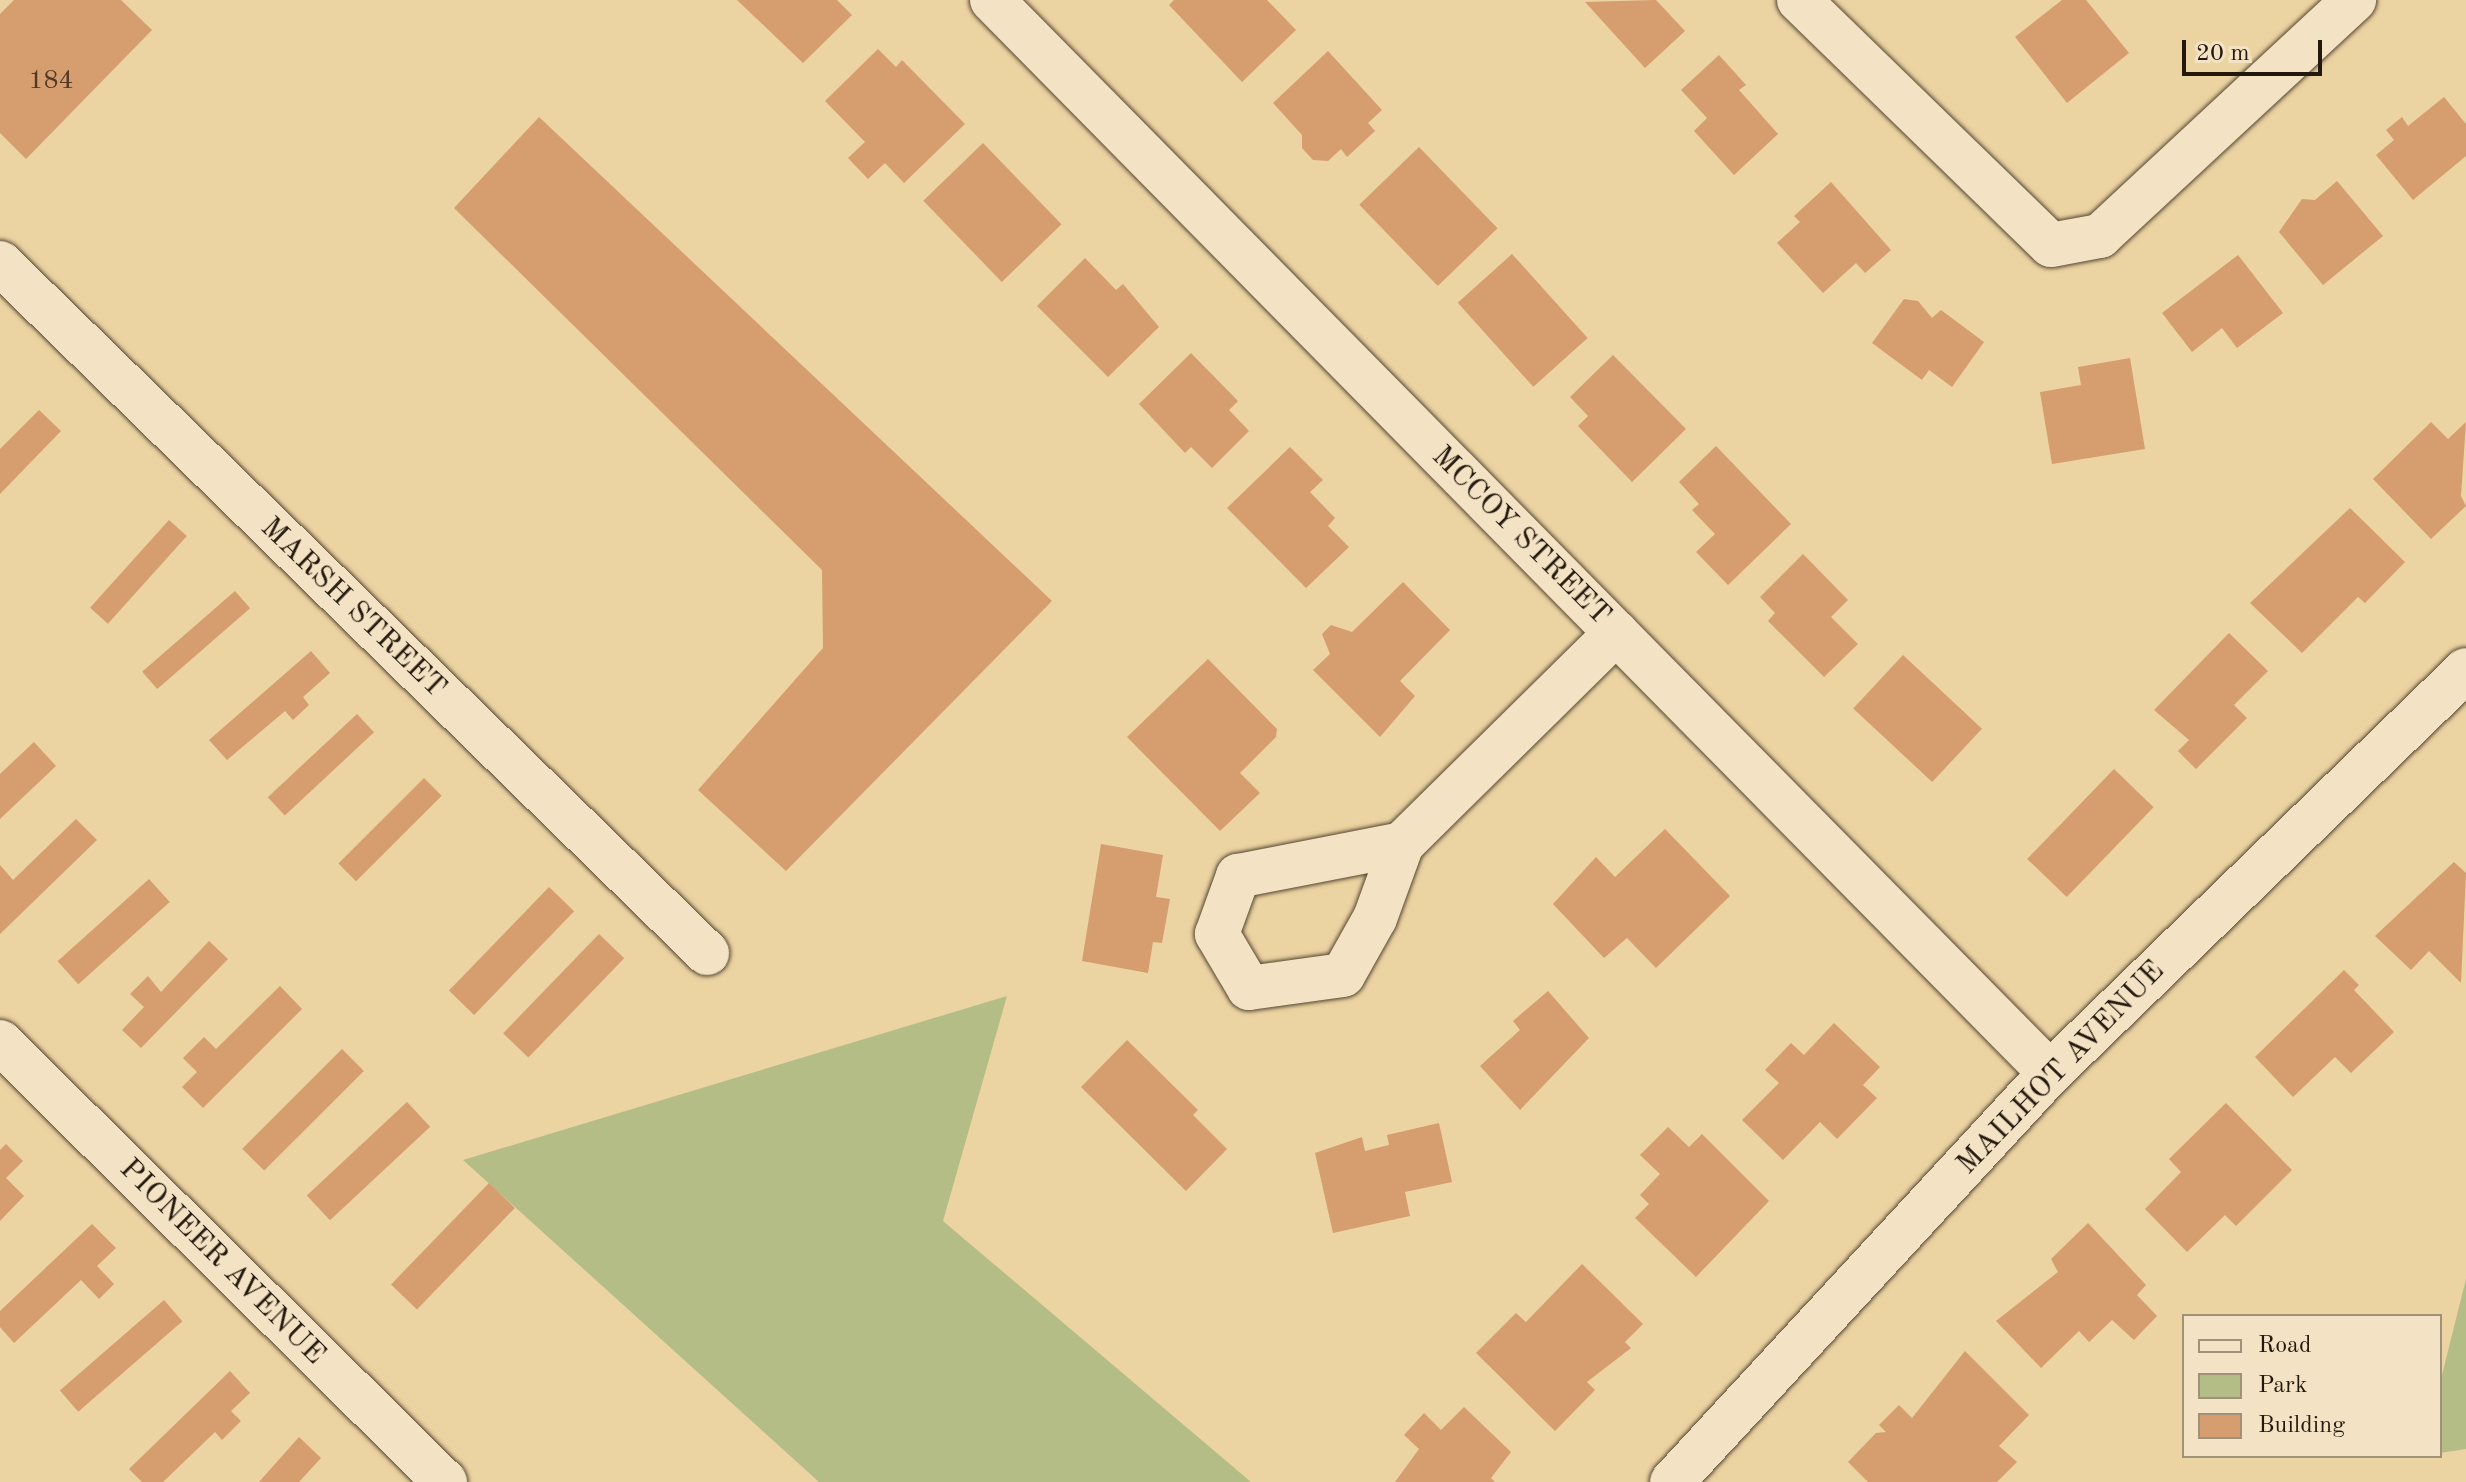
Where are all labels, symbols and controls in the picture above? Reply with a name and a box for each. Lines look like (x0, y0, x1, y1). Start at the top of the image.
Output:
scale bar (2186, 24, 2326, 74)
text: 20 m (2196, 42, 2250, 66)
house number: 184 (28, 66, 74, 98)
street label: MCCOY STREET (1424, 439, 1618, 633)
street label: MARSH STREET (253, 510, 453, 706)
street label: MAILHOT AVENUE (1950, 954, 2172, 1182)
street label: PIONEER AVENUE (111, 1151, 333, 1373)
legend (2182, 1314, 2442, 1458)
text: Road (2258, 1334, 2311, 1358)
text: Park (2258, 1374, 2307, 1398)
text: Building (2258, 1414, 2345, 1438)

